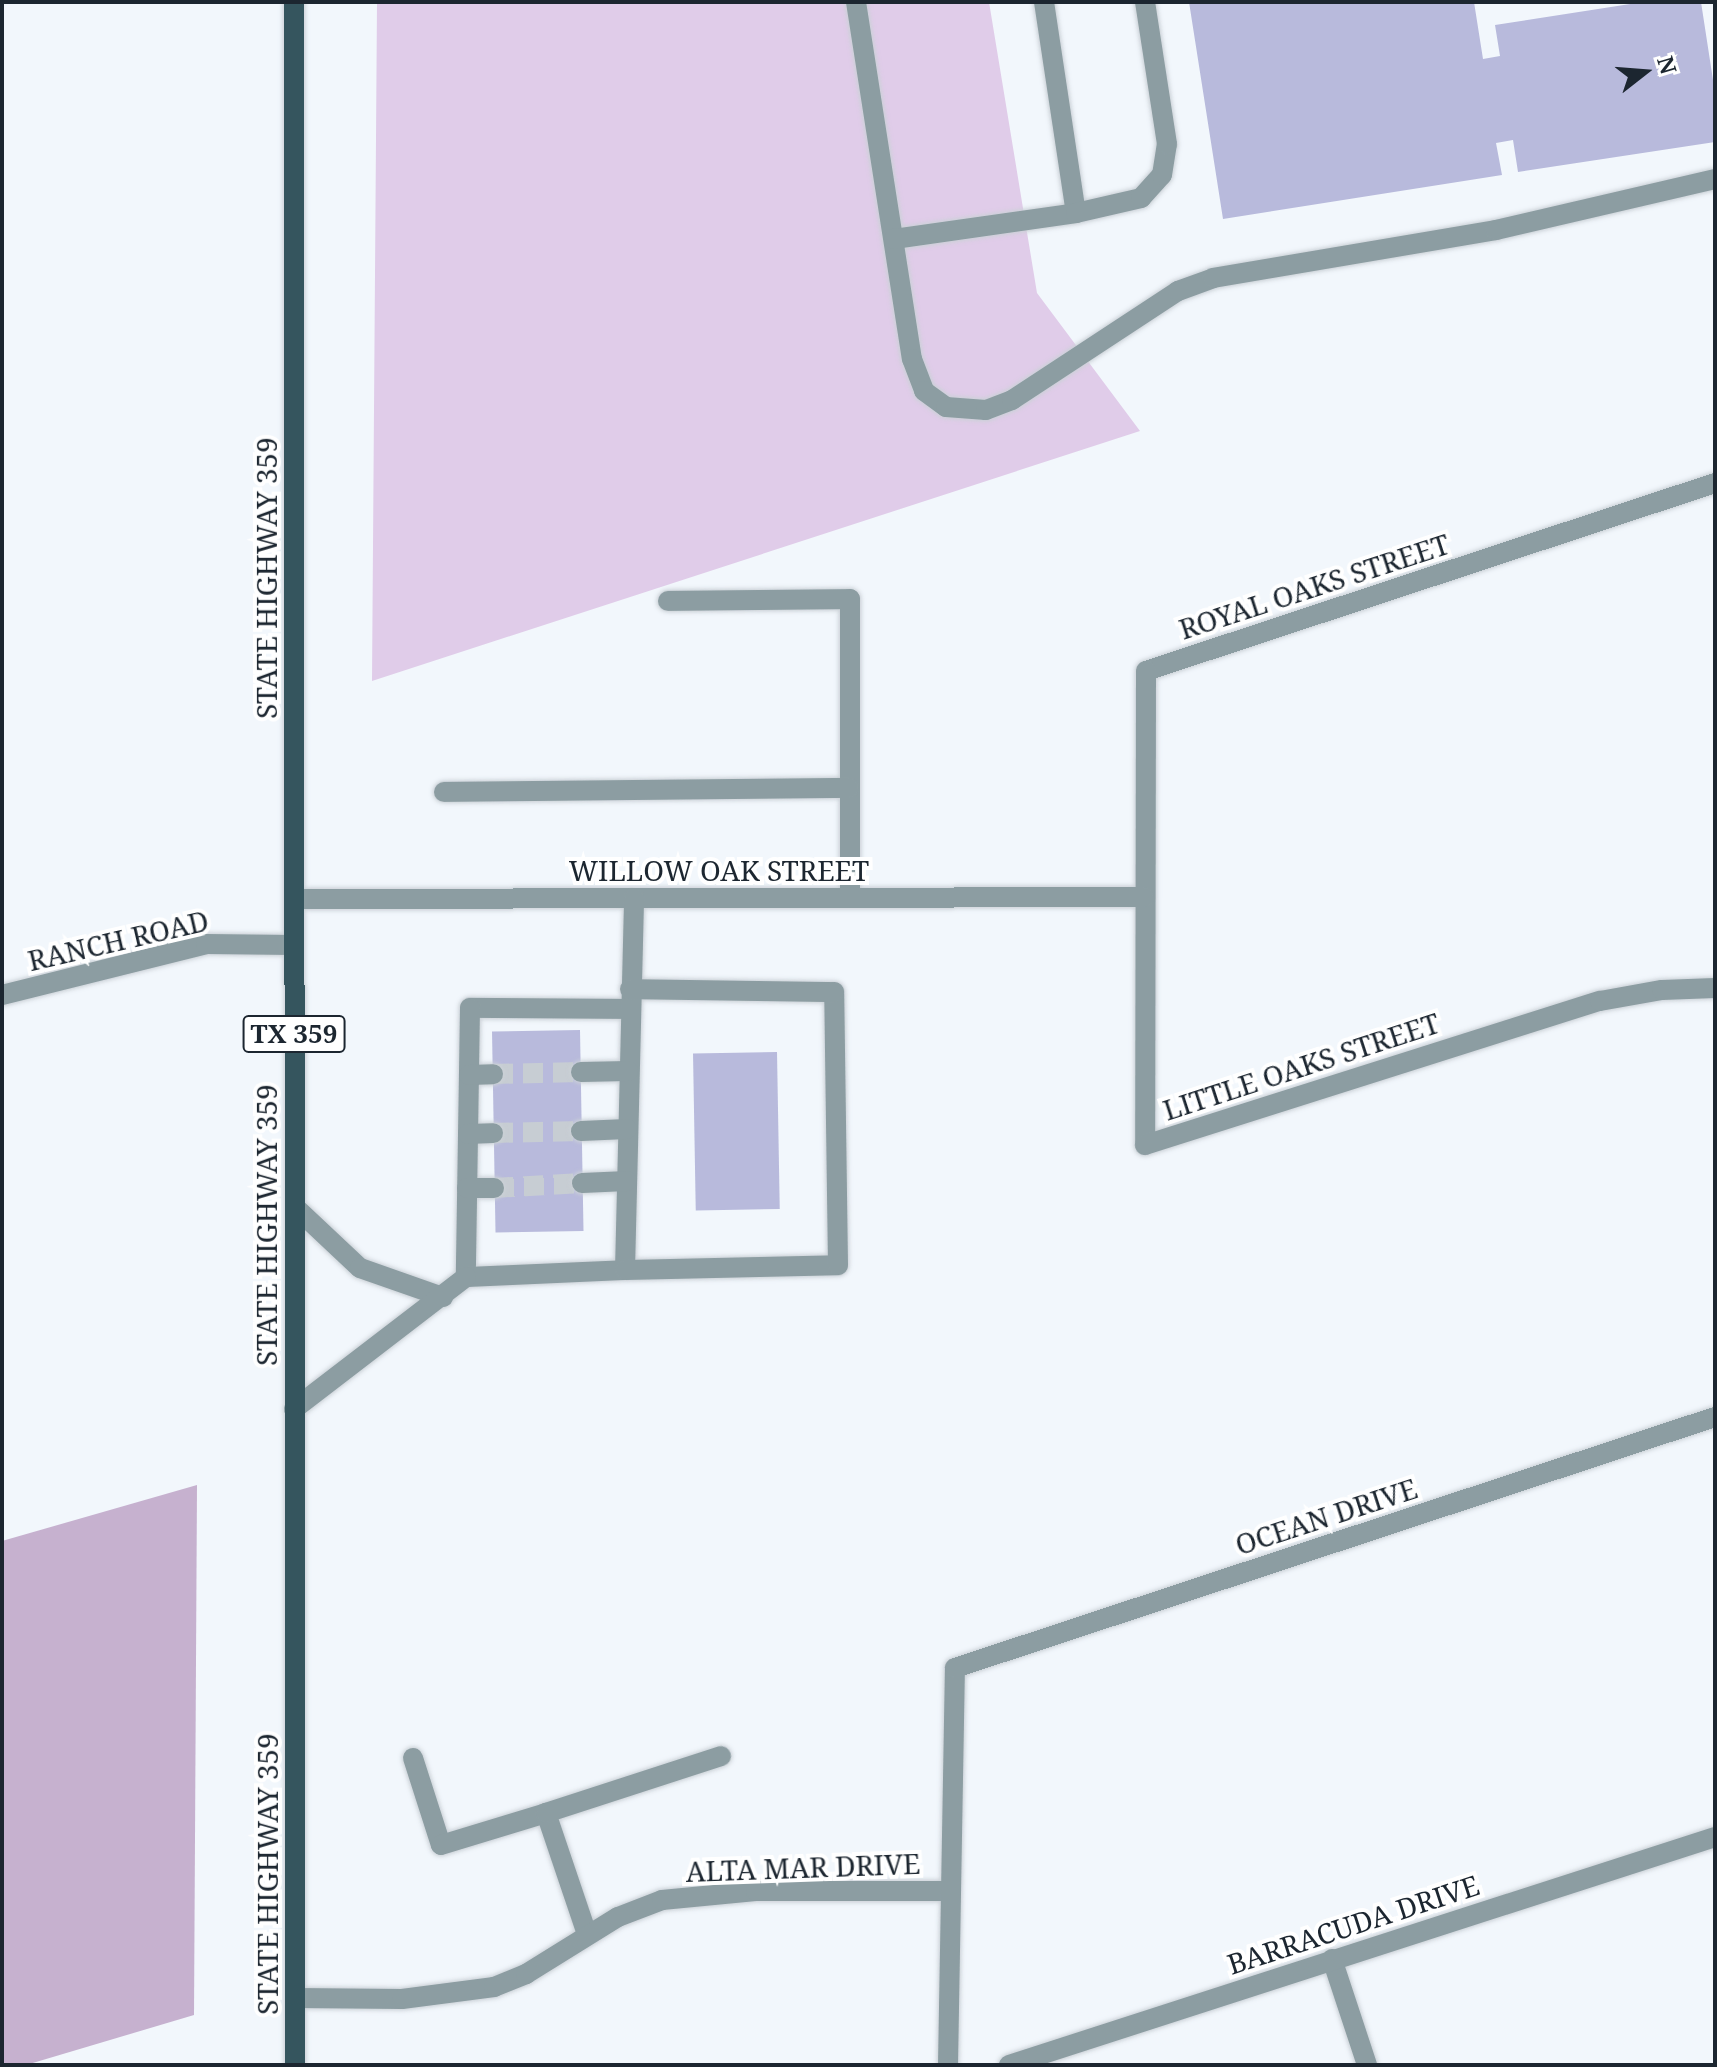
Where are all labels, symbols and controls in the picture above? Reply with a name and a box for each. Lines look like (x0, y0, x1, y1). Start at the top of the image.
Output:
north arrow (1605, 32, 1685, 112)
text: N (1651, 52, 1685, 78)
street label: STATE HIGHWAY 359 (249, 437, 283, 719)
street label: ROYAL OAKS STREET (1175, 526, 1453, 646)
street label: WILLOW OAK STREET (569, 853, 869, 887)
street label: RANCH ROAD (24, 903, 212, 977)
street label: LITTLE OAKS STREET (1159, 1005, 1443, 1127)
road number: TX 359 (242, 1012, 346, 1056)
street label: STATE HIGHWAY 359 (249, 1084, 283, 1366)
street label: OCEAN DRIVE (1231, 1471, 1421, 1561)
street label: STATE HIGHWAY 359 (250, 1733, 284, 2015)
street label: ALTA MAR DRIVE (685, 1846, 921, 1888)
street label: BARRACUDA DRIVE (1223, 1867, 1483, 1981)

